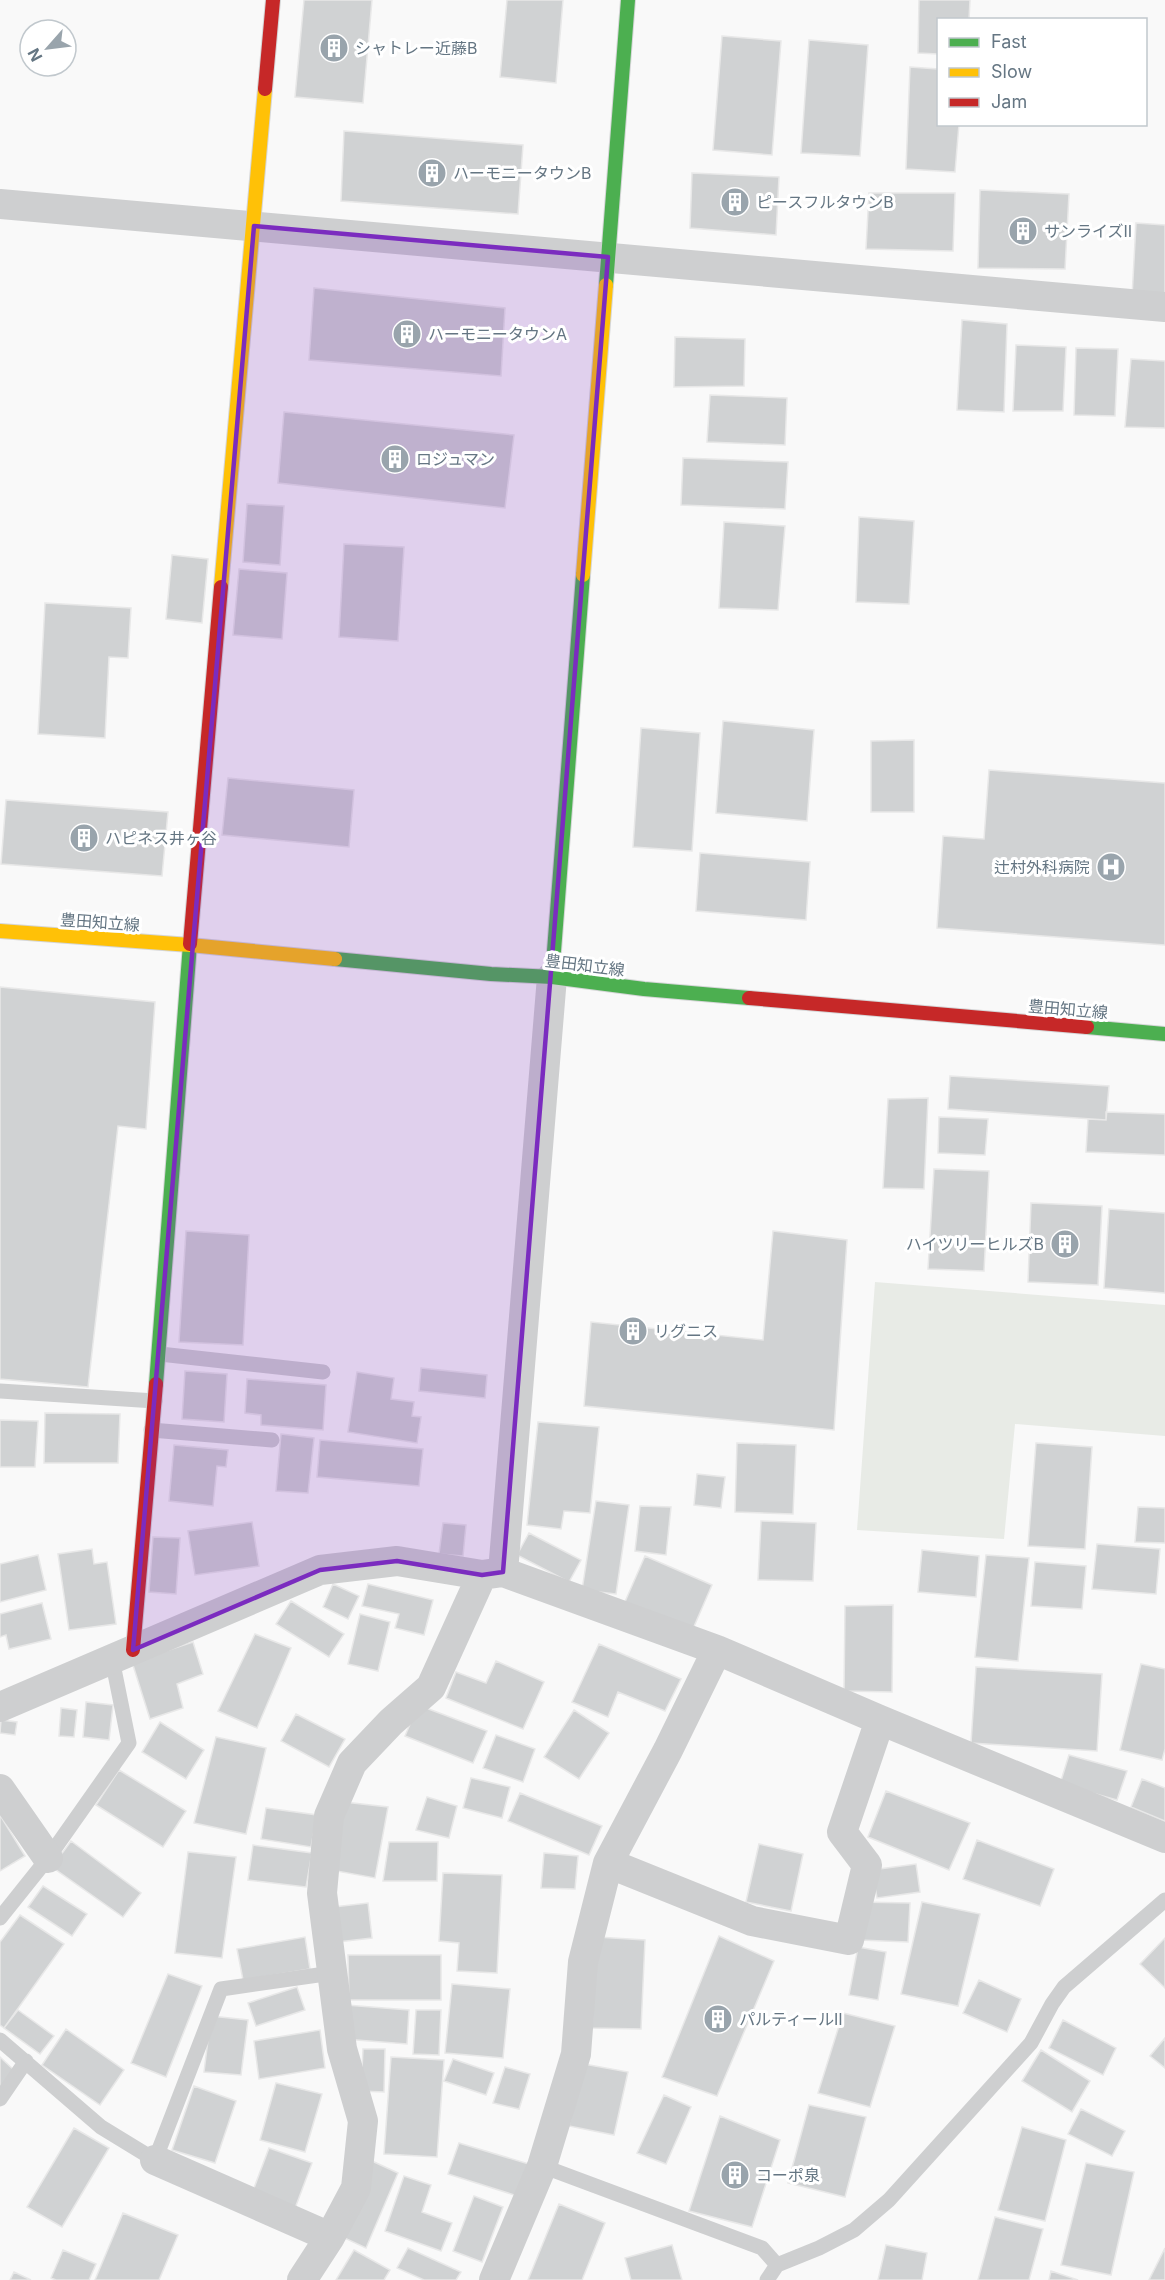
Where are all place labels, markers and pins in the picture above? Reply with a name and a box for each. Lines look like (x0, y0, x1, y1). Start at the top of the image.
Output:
building icon: シャトレー近藤B (318, 32, 350, 64)
place label: シャトレー近藤B (355, 38, 477, 58)
building icon: ハーモニータウンB (416, 157, 448, 189)
place label: ハーモニータウンB (453, 163, 591, 183)
building icon: ピースフルタウンB (719, 186, 751, 218)
place label: ピースフルタウンB (756, 192, 894, 212)
building icon: サンライズⅡ (1007, 215, 1039, 247)
place label: サンライズⅡ (1044, 221, 1132, 241)
building icon: ハーモニータウンA (391, 318, 423, 350)
place label: ハーモニータウンA (428, 324, 567, 344)
building icon: ロジュマン (379, 443, 411, 475)
place label: ロジュマン (416, 449, 495, 469)
building icon: ハピネス井ヶ谷 (68, 822, 100, 854)
place label: ハピネス井ヶ谷 (105, 828, 217, 848)
hospital icon: 辻村外科病院 (1095, 851, 1127, 883)
place label: 辻村外科病院 (994, 857, 1090, 877)
building icon: ハイツリーヒルズB (1049, 1228, 1081, 1260)
place label: ハイツリーヒルズB (906, 1234, 1044, 1254)
building icon: リグニス (617, 1315, 649, 1347)
place label: リグニス (654, 1321, 718, 1341)
building icon: パルティールⅡ (702, 2003, 734, 2035)
place label: パルティールⅡ (739, 2009, 843, 2029)
building icon: コーポ泉 (719, 2159, 751, 2191)
place label: コーポ泉 (756, 2165, 820, 2185)

